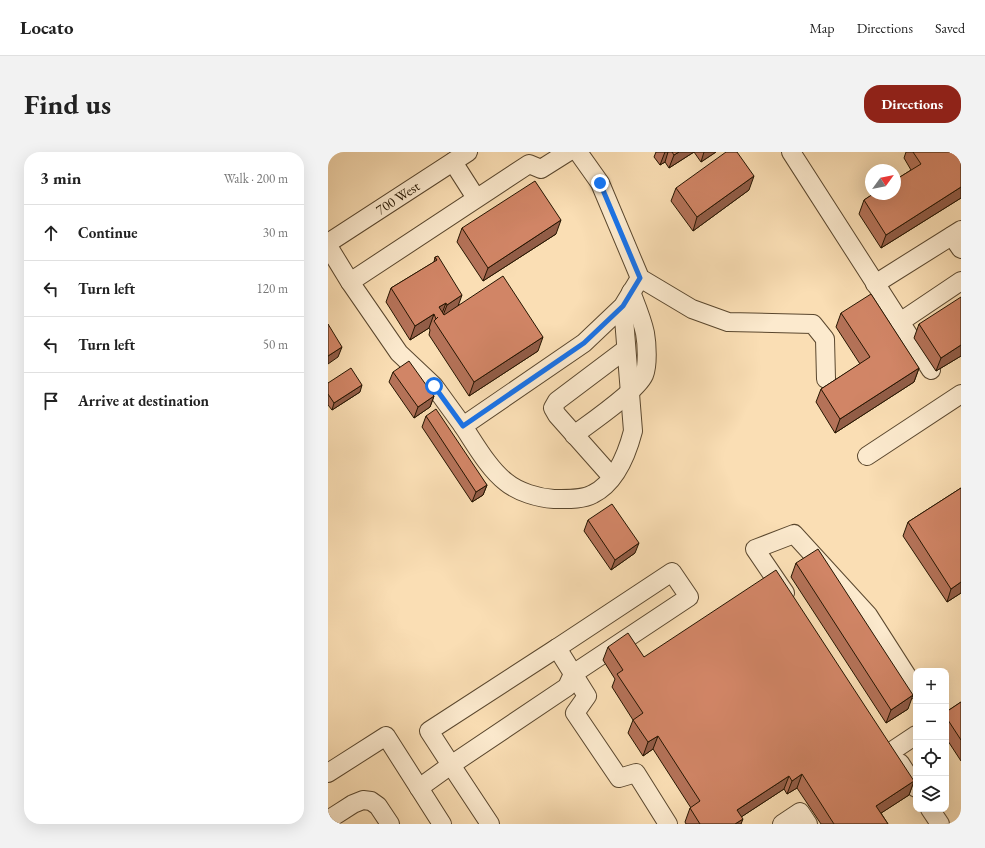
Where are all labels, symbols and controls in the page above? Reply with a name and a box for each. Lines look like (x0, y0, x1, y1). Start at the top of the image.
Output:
text: Locato (20, 15, 74, 40)
text: Map (809, 19, 835, 37)
text: Directions (857, 19, 913, 37)
text: Saved (935, 19, 965, 37)
button: Directions (864, 85, 961, 123)
text: Find us (24, 86, 111, 122)
north arrow (865, 164, 901, 200)
text: 3 min (40, 167, 81, 189)
text: Walk · 200 m (224, 170, 288, 187)
route end (591, 174, 609, 192)
street label: 700 West (372, 177, 423, 219)
icon: ahead (40, 222, 62, 244)
text: Continue (78, 223, 138, 242)
text: 30 m (263, 224, 288, 241)
icon: left (40, 278, 62, 300)
text: Turn left (78, 279, 135, 298)
text: 120 m (257, 280, 288, 297)
icon: left (40, 334, 62, 356)
text: Turn left (78, 335, 135, 354)
text: 50 m (263, 336, 288, 353)
route start (425, 377, 443, 395)
icon: arrive (40, 390, 62, 412)
text: Arrive at destination (78, 391, 209, 410)
map controls (913, 668, 949, 812)
button: + (913, 668, 949, 704)
button: − (913, 704, 949, 740)
button: locate (913, 740, 949, 776)
button: layers (913, 776, 949, 812)

